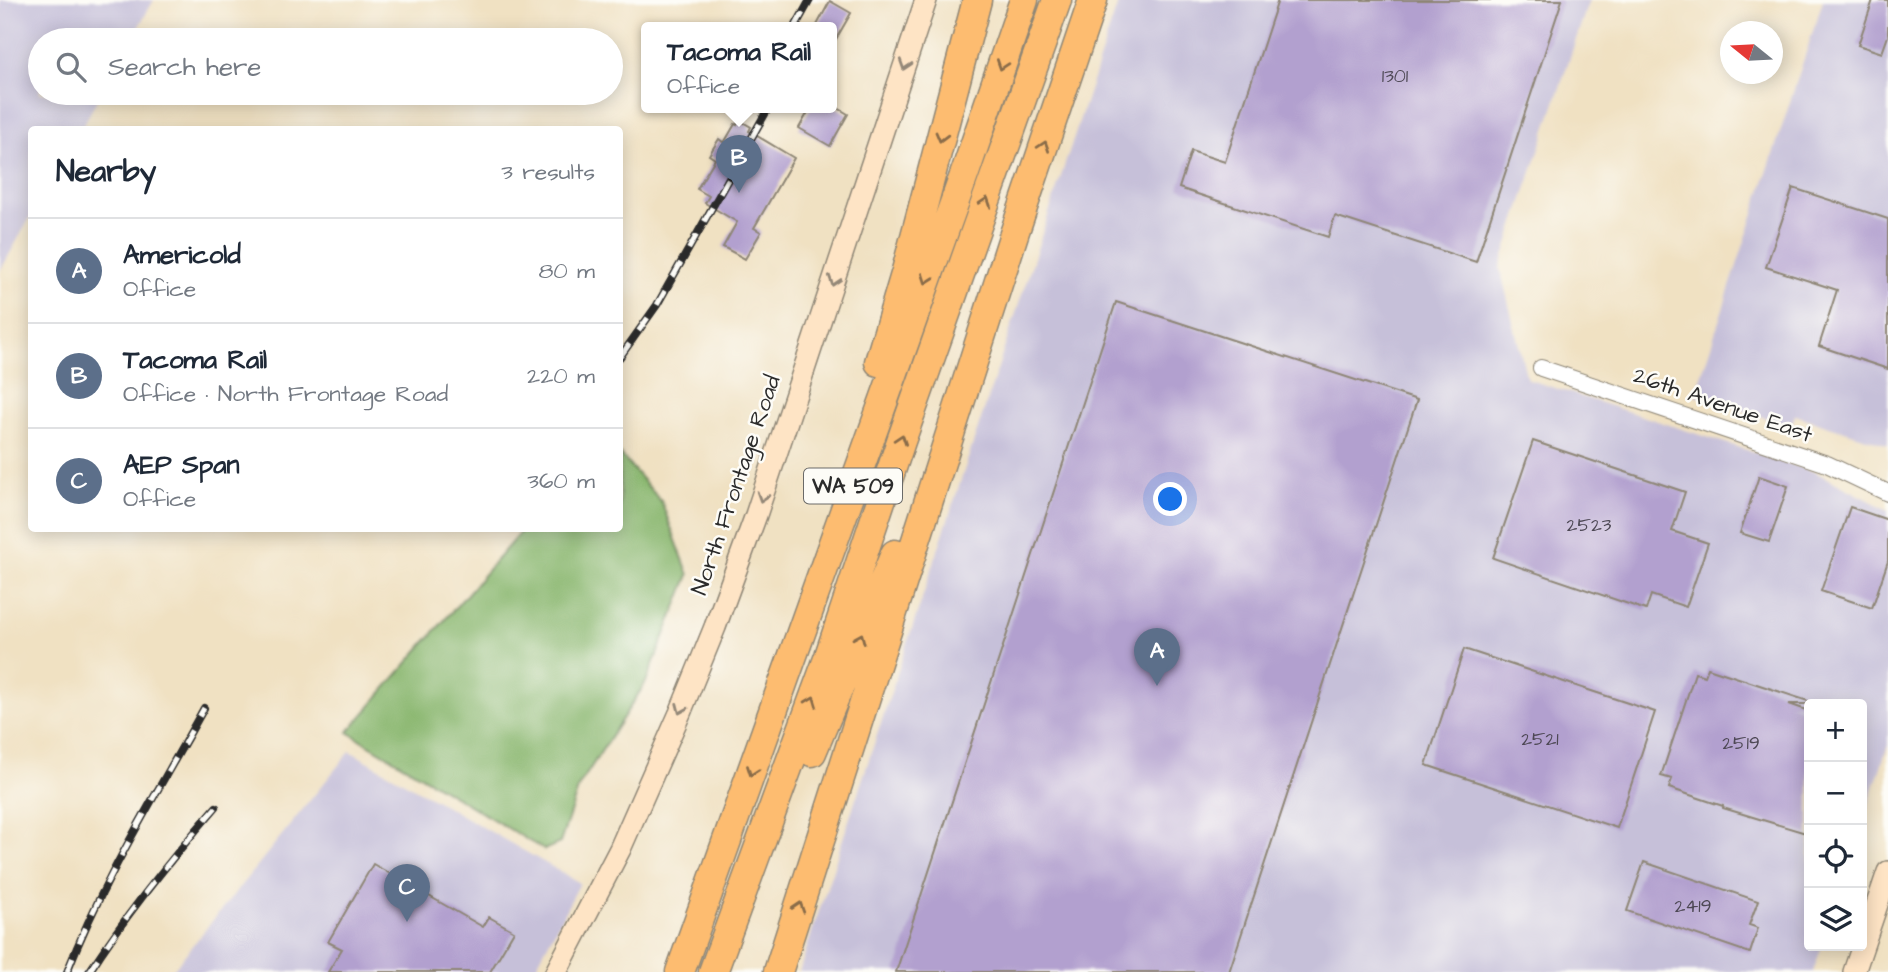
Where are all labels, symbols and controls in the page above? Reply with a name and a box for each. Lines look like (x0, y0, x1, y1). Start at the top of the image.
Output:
north arrow (1720, 21, 1783, 84)
popup (641, 22, 837, 113)
search box (28, 28, 623, 105)
text: Tacoma Rail (667, 34, 811, 70)
icon: search (52, 48, 90, 86)
text: Search here (108, 49, 261, 85)
one-way arrow (899, 58, 913, 70)
one-way arrow (996, 58, 1010, 70)
house number: 1301 (1382, 63, 1409, 90)
text: Office (667, 70, 740, 102)
one-way arrow (935, 131, 949, 143)
pin: B (716, 135, 762, 193)
one-way arrow (1036, 140, 1050, 152)
text: Nearby (56, 151, 156, 193)
text: 3 results (501, 156, 595, 188)
one-way arrow (978, 196, 992, 208)
text: Americold (123, 237, 241, 273)
text: A (72, 255, 86, 287)
text: 80 m (538, 255, 595, 287)
text: Office (123, 273, 196, 305)
one-way arrow (921, 273, 935, 285)
one-way arrow (827, 274, 842, 286)
text: Tacoma Rail (123, 342, 267, 378)
street label: 26th Avenue East (1629, 359, 1818, 451)
text: B (71, 360, 87, 392)
text: 220 m (527, 360, 595, 392)
street label: North Frontage Road (683, 371, 790, 599)
text: Office · North Frontage Road (123, 378, 448, 410)
one-way arrow (893, 434, 907, 446)
text: AEP Span (123, 447, 239, 483)
text: C (71, 465, 87, 497)
text: 360 m (527, 465, 595, 497)
road number: WA 509 (804, 468, 902, 504)
your location (1153, 482, 1187, 516)
text: Office (123, 483, 196, 515)
one-way arrow (756, 490, 770, 502)
house number: 2523 (1567, 512, 1612, 539)
pin: A (1134, 628, 1180, 686)
one-way arrow (851, 633, 865, 645)
one-way arrow (803, 695, 817, 707)
map controls (1804, 699, 1867, 951)
button: + (1804, 699, 1867, 762)
one-way arrow (676, 703, 690, 715)
house number: 2521 (1521, 726, 1559, 753)
house number: 2519 (1722, 730, 1760, 757)
button: − (1804, 762, 1867, 825)
one-way arrow (746, 764, 760, 776)
button: locate (1804, 825, 1867, 888)
pin: C (384, 864, 430, 922)
button: layers (1804, 888, 1867, 951)
house number: 2419 (1674, 893, 1712, 920)
one-way arrow (791, 901, 805, 914)

